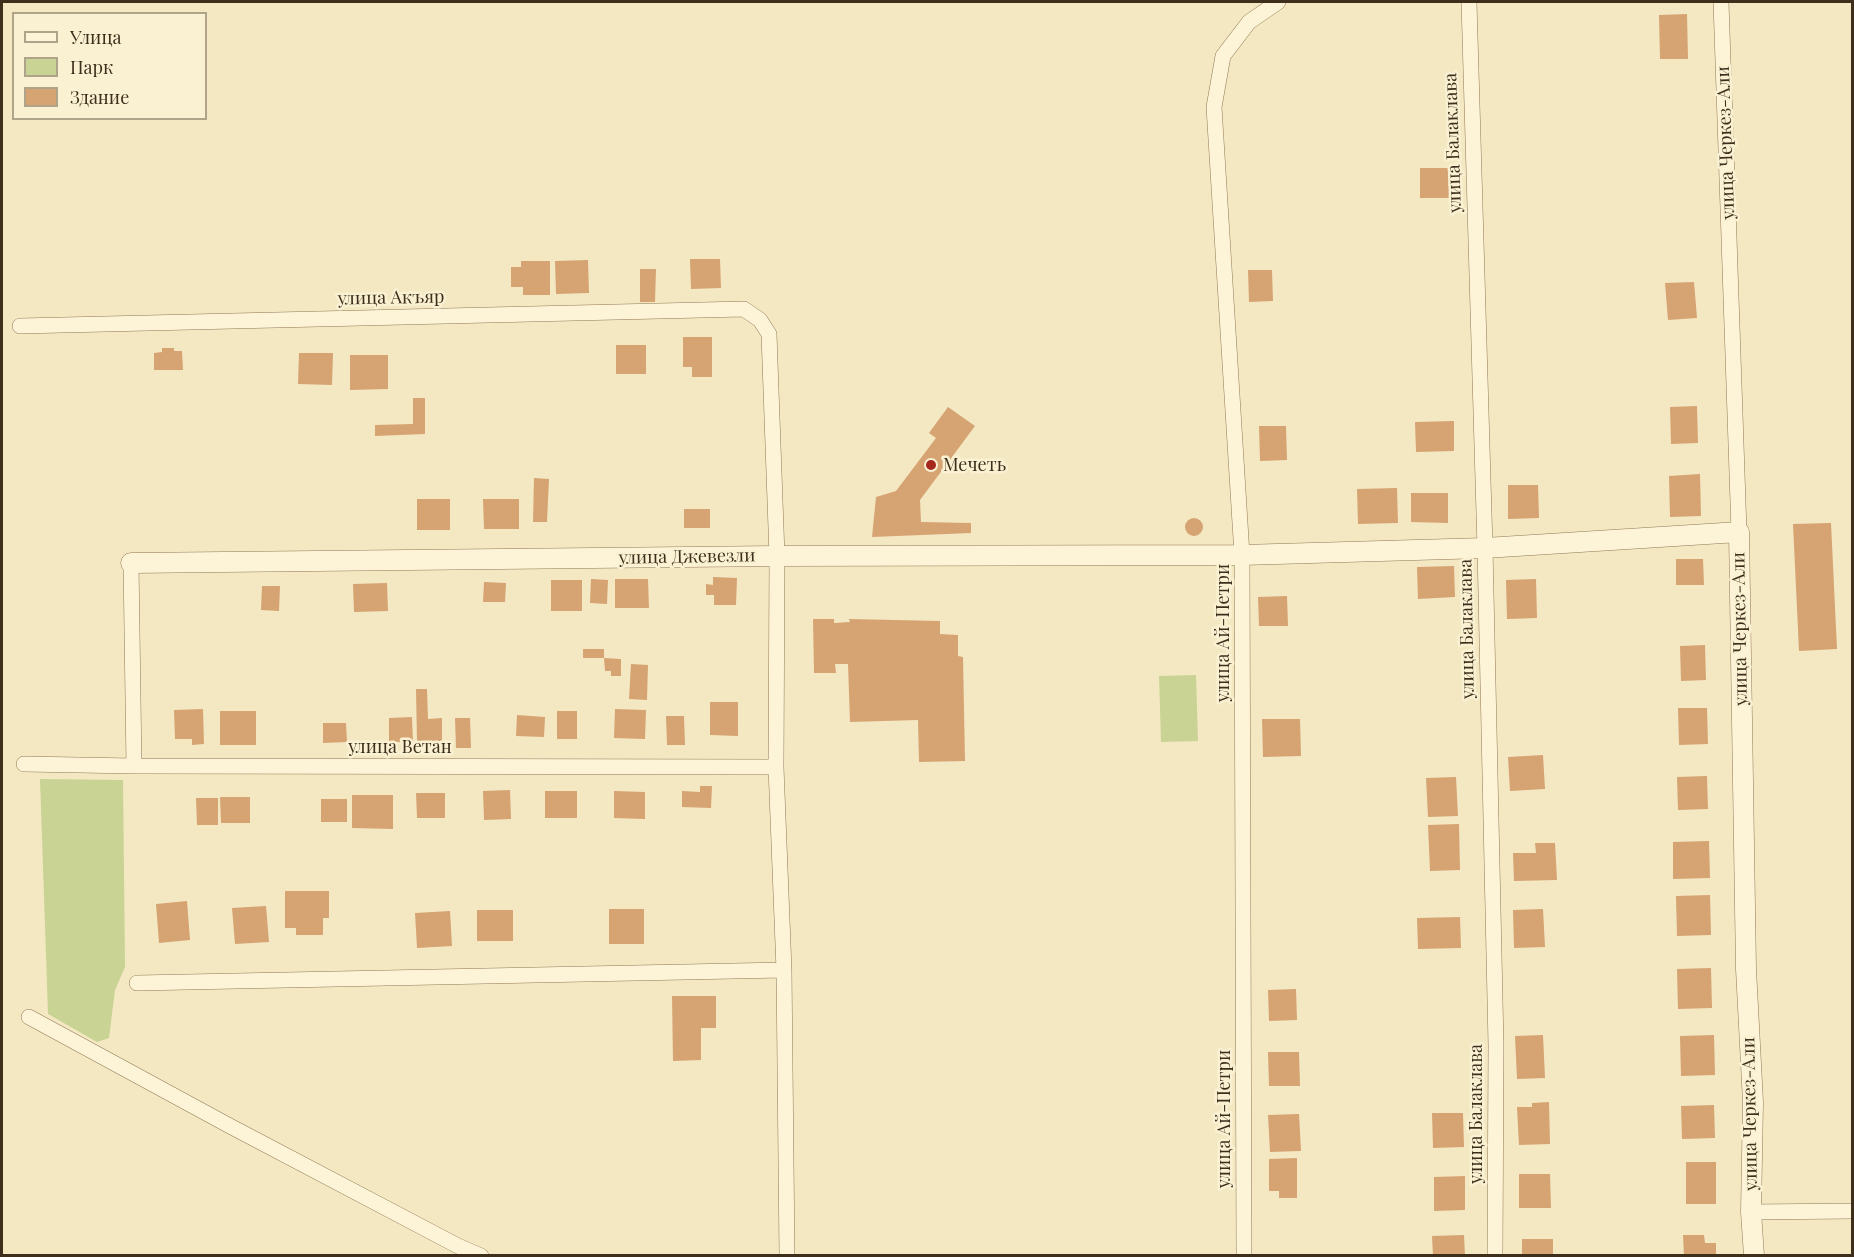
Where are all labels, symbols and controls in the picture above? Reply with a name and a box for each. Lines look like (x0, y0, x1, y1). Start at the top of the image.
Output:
legend (12, 12, 207, 120)
text: Улица (70, 25, 121, 49)
text: Парк (70, 55, 113, 79)
street label: улица Черкез-Али (1713, 66, 1739, 220)
street label: улица Балаклава (1440, 73, 1466, 213)
text: Здание (70, 85, 129, 109)
street label: улица Акъяр (337, 286, 445, 310)
place label: Мечеть (943, 454, 1006, 476)
marker: Мечеть (924, 458, 938, 472)
street label: улица Джевезли (618, 545, 756, 569)
street label: улица Черкез-Али (1728, 552, 1752, 706)
street label: улица Балаклава (1455, 559, 1479, 699)
street label: улица Ай-Петри (1212, 564, 1234, 702)
street label: улица Ветан (348, 736, 452, 758)
street label: улица Черкез-Али (1738, 1037, 1762, 1191)
street label: улица Балаклава (1465, 1044, 1487, 1184)
street label: улица Ай-Петри (1213, 1050, 1235, 1188)

